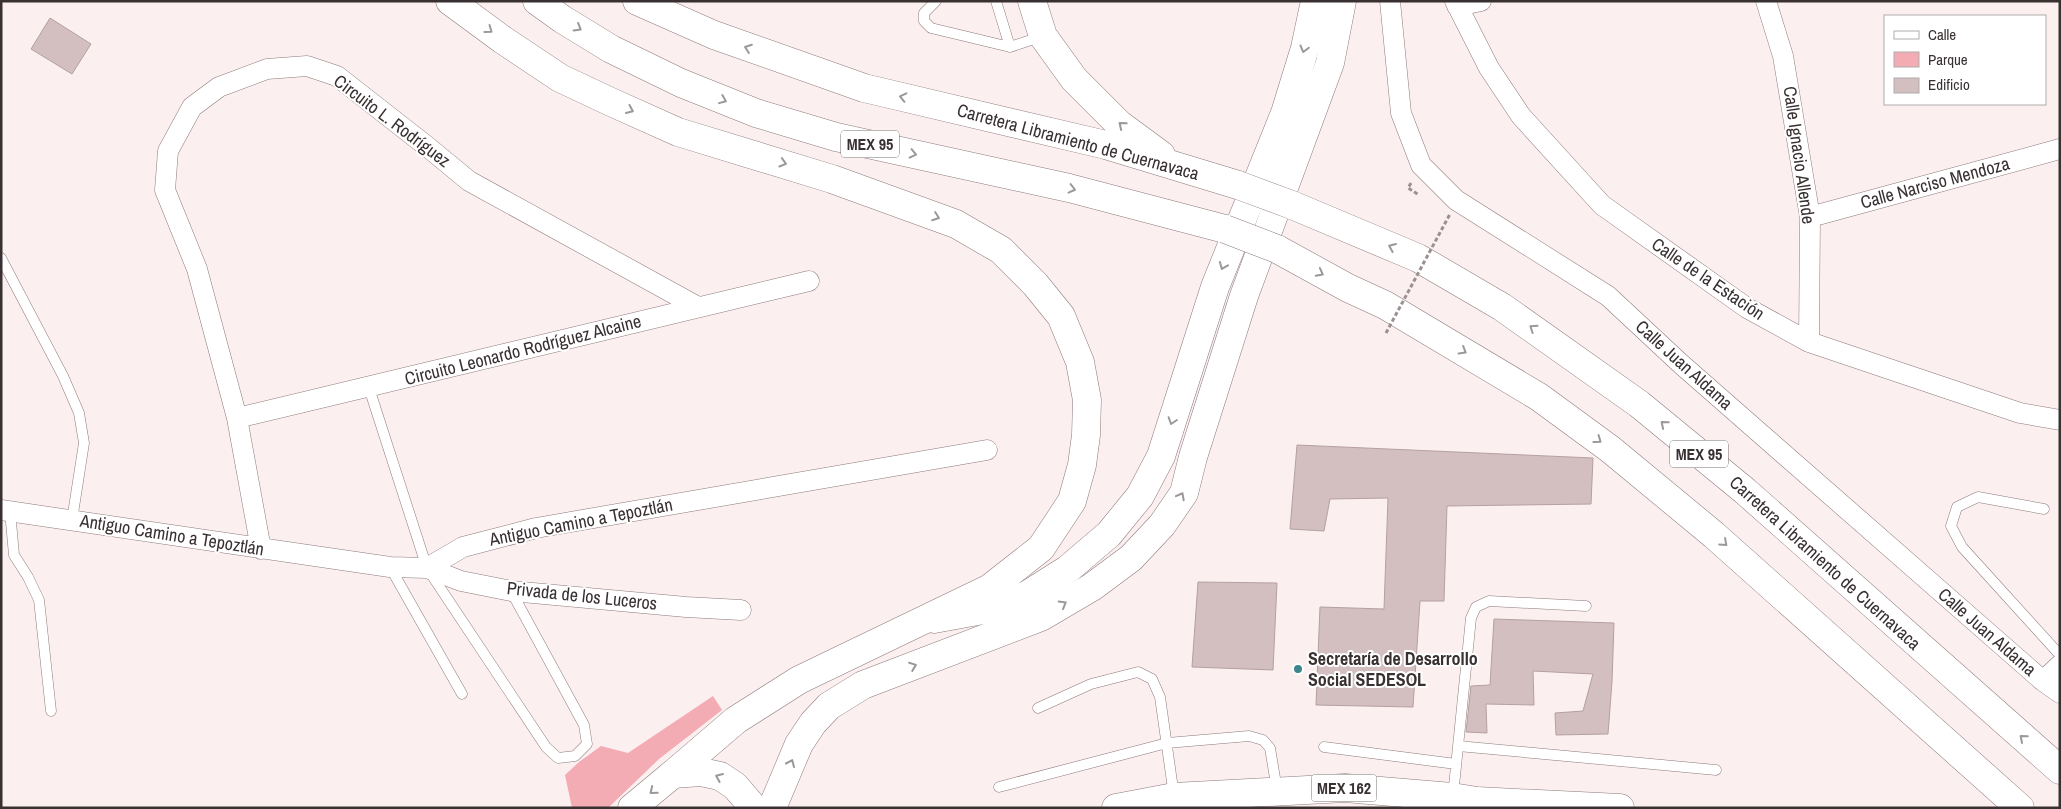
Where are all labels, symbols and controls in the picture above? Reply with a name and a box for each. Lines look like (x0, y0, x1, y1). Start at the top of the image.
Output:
legend (1884, 15, 2046, 105)
one-way arrow (572, 22, 581, 32)
one-way arrow (483, 24, 493, 33)
text: Calle (1928, 24, 1956, 45)
one-way arrow (745, 44, 753, 54)
one-way arrow (1300, 44, 1310, 52)
text: Parque (1928, 49, 1968, 70)
street label: Circuito L. Rodríguez (329, 68, 456, 173)
text: Edificio (1928, 74, 1970, 95)
street label: Calle Ignacio Allende (1777, 85, 1822, 225)
one-way arrow (899, 92, 908, 103)
one-way arrow (718, 94, 727, 104)
street label: Carretera Libramiento de Cuernavaca (954, 97, 1202, 186)
one-way arrow (625, 104, 634, 115)
one-way arrow (1118, 122, 1127, 131)
road number: MEX 95 (841, 130, 899, 158)
one-way arrow (909, 148, 917, 159)
street label: Calle Narciso Mendoza (1858, 151, 2012, 214)
one-way arrow (778, 158, 787, 168)
one-way arrow (1067, 183, 1076, 194)
one-way arrow (932, 211, 940, 221)
street label: Calle de la Estación (1647, 232, 1770, 326)
one-way arrow (1388, 243, 1397, 254)
one-way arrow (1219, 262, 1229, 270)
one-way arrow (1315, 267, 1324, 277)
street label: Circuito Leonardo Rodríguez Alcaine (402, 308, 644, 391)
street label: Calle Juan Aldama (1630, 314, 1738, 415)
one-way arrow (1529, 325, 1539, 334)
one-way arrow (1457, 344, 1466, 354)
one-way arrow (1168, 416, 1178, 424)
one-way arrow (1660, 421, 1669, 430)
one-way arrow (1592, 434, 1602, 443)
road number: MEX 95 (1670, 440, 1728, 468)
street label: Carretera Libramiento de Cuernavaca (1724, 470, 1926, 655)
street label: Antiguo Camino a Tepoztlán (486, 491, 675, 552)
one-way arrow (1175, 492, 1185, 501)
street label: Antiguo Camino a Tepoztlán (77, 507, 266, 561)
one-way arrow (1718, 537, 1727, 546)
street label: Privada de los Luceros (506, 575, 658, 616)
street label: Calle Juan Aldama (1933, 582, 2042, 681)
one-way arrow (1057, 600, 1066, 610)
place label: Secretaría de Desarrollo Social SEDESOL (1308, 646, 1478, 692)
one-way arrow (908, 662, 917, 672)
marker: Secretaría de Desarrollo Social SEDESOL (1292, 663, 1304, 675)
one-way arrow (2020, 735, 2029, 744)
one-way arrow (785, 759, 795, 768)
one-way arrow (715, 773, 724, 784)
road number: MEX 162 (1312, 774, 1376, 801)
one-way arrow (650, 786, 659, 794)

